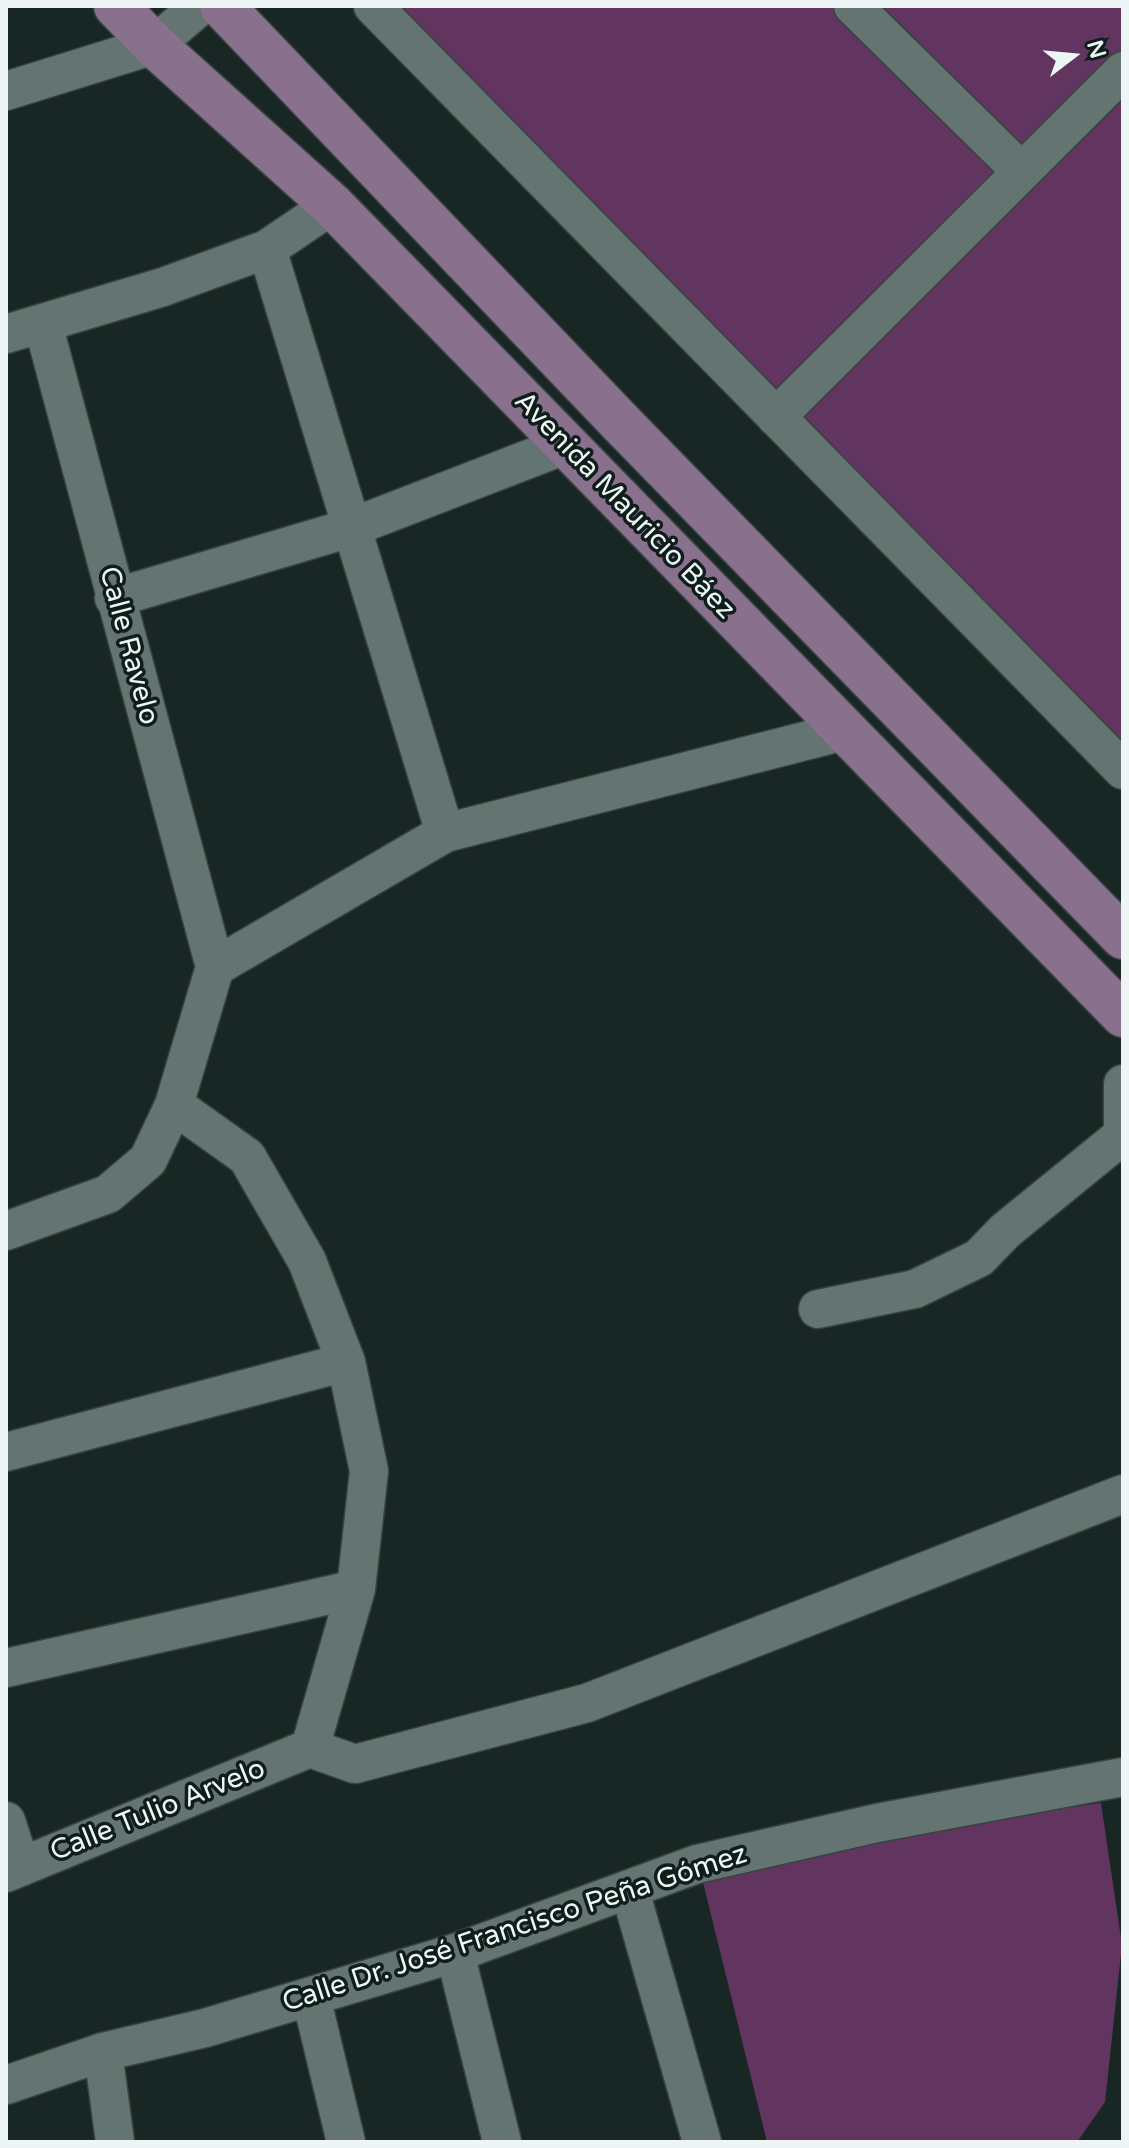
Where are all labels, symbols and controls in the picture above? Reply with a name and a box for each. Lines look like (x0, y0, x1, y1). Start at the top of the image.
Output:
north arrow (1033, 16, 1113, 96)
text: N (1081, 37, 1111, 61)
street label: Avenida Mauricio Báez (506, 385, 742, 627)
street label: Calle Ravelo (91, 563, 165, 729)
street label: Calle Tulio Arvelo (46, 1753, 270, 1869)
street label: Calle Dr. José Francisco Peña Gómez (279, 1838, 751, 2020)

